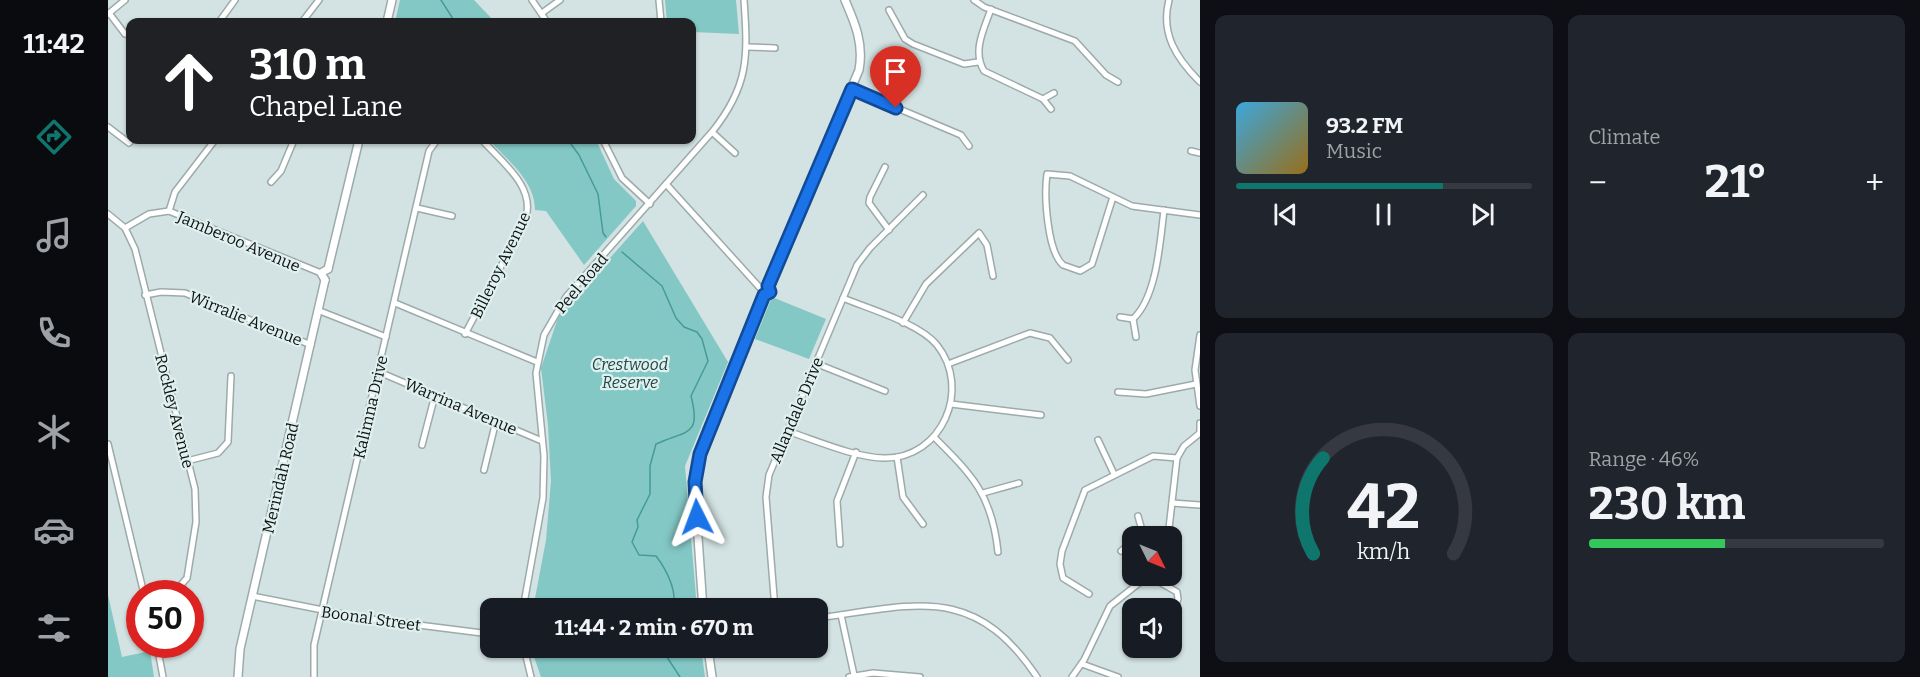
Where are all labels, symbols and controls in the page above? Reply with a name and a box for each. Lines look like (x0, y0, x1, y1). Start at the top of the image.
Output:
text: 11:42 (23, 28, 85, 60)
text: 310 m (249, 40, 366, 90)
icon: ahead (150, 42, 228, 120)
pin (870, 46, 921, 108)
icon: arrive (879, 55, 912, 88)
text: Chapel Lane (249, 91, 402, 123)
text: 93.2 FM (1326, 112, 1403, 139)
icon: directions (33, 116, 75, 158)
text: Climate (1589, 125, 1660, 149)
text: Music (1326, 139, 1382, 163)
text: 21° (1705, 155, 1767, 209)
text: − (1589, 163, 1607, 203)
text: + (1865, 163, 1884, 203)
icon: previous (1269, 198, 1302, 231)
icon: pause (1367, 198, 1400, 231)
icon: next (1466, 198, 1499, 231)
street label: Jamberoo Avenue (174, 207, 303, 276)
street label: Billeroy Avenue (466, 209, 534, 322)
icon: music (33, 214, 75, 256)
street label: Peel Road (551, 249, 612, 317)
street label: Wirralie Avenue (187, 287, 305, 350)
icon: phone (33, 312, 75, 354)
street label: Rockley Avenue (151, 352, 198, 470)
street label: Kalimna Drive (349, 354, 392, 461)
street label: Allandale Drive (766, 354, 827, 466)
park label: Crestwood Reserve (592, 355, 668, 392)
street label: Warrina Avenue (402, 374, 520, 439)
icon: climate (33, 411, 75, 453)
street label: Merindah Road (258, 420, 303, 535)
text: Range · 46% (1589, 447, 1699, 471)
text: 42 (1347, 470, 1420, 545)
text: 230 km (1589, 477, 1746, 531)
position arrow (665, 485, 729, 549)
icon: car (33, 509, 75, 551)
north arrow (1122, 526, 1182, 586)
map controls (1122, 526, 1182, 658)
text: km/h (1357, 540, 1410, 566)
speed limit sign: 50 (126, 580, 204, 658)
button: sound (1122, 598, 1182, 658)
street label: Boonal Street (320, 602, 422, 635)
icon: filters (33, 607, 75, 649)
text: 11:44 · 2 min · 670 m (555, 614, 753, 641)

